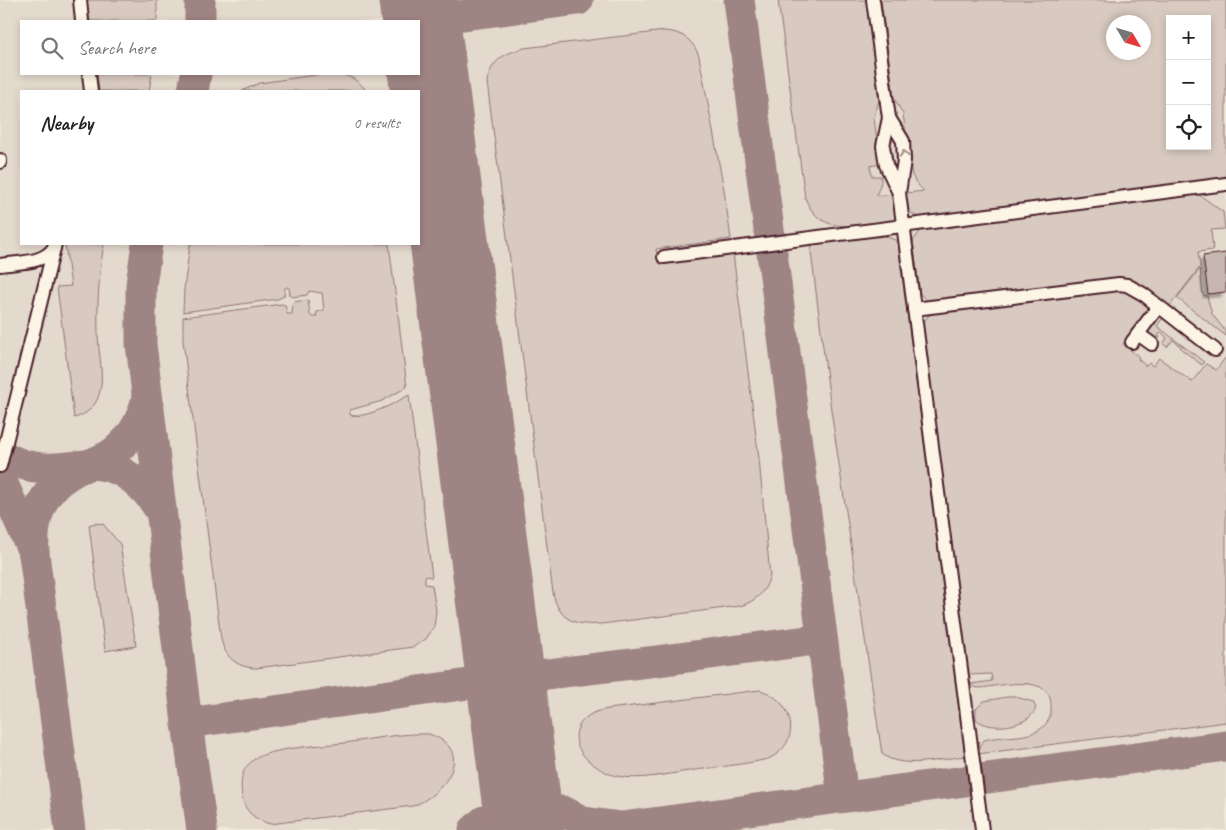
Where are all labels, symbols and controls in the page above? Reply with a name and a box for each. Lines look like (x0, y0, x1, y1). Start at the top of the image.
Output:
north arrow (1106, 15, 1151, 60)
map controls (1166, 15, 1211, 150)
button: + (1166, 15, 1211, 60)
search box (20, 20, 420, 75)
icon: search (38, 34, 66, 62)
text: Search here (78, 36, 155, 60)
button: − (1166, 60, 1211, 105)
button: locate (1166, 105, 1211, 150)
text: Nearby (40, 110, 93, 136)
text: 0 results (353, 113, 400, 133)
one-way arrow (898, 150, 909, 158)

